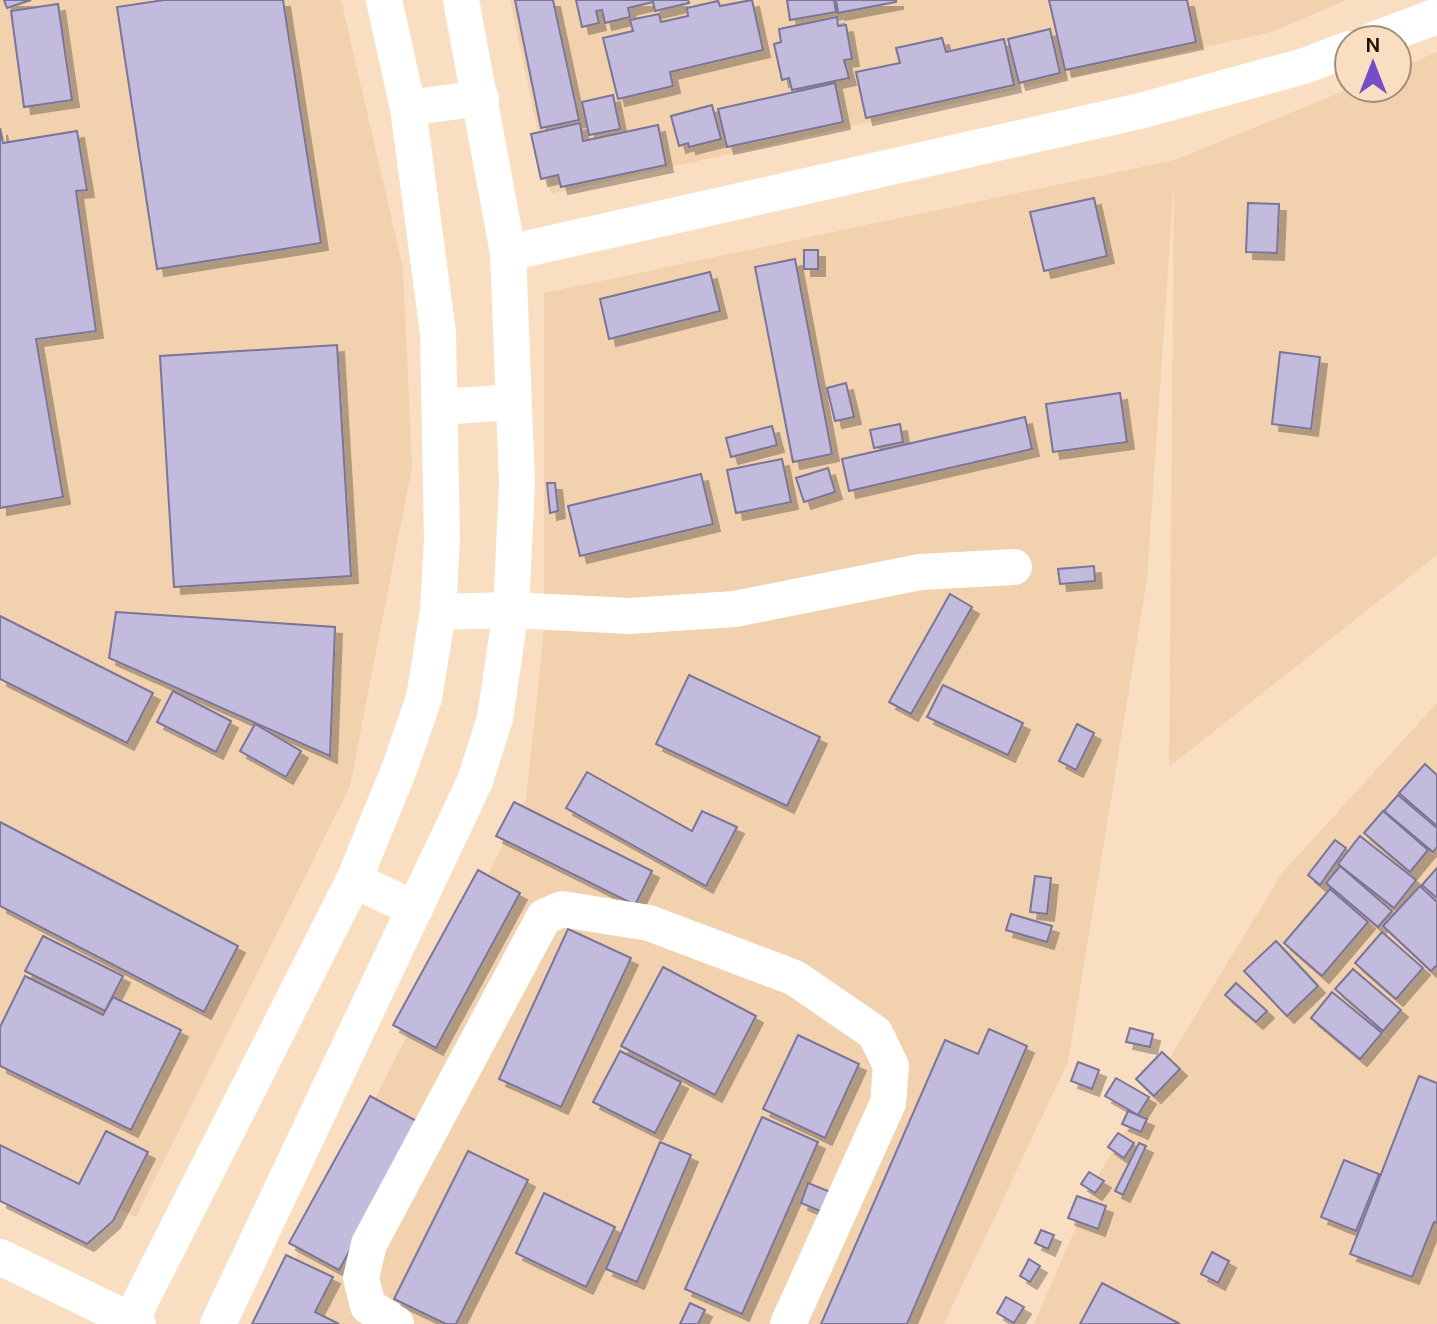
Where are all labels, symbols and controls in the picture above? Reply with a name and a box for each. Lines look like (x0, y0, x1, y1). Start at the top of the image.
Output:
north arrow (1333, 24, 1413, 104)
text: N (1365, 32, 1381, 58)

